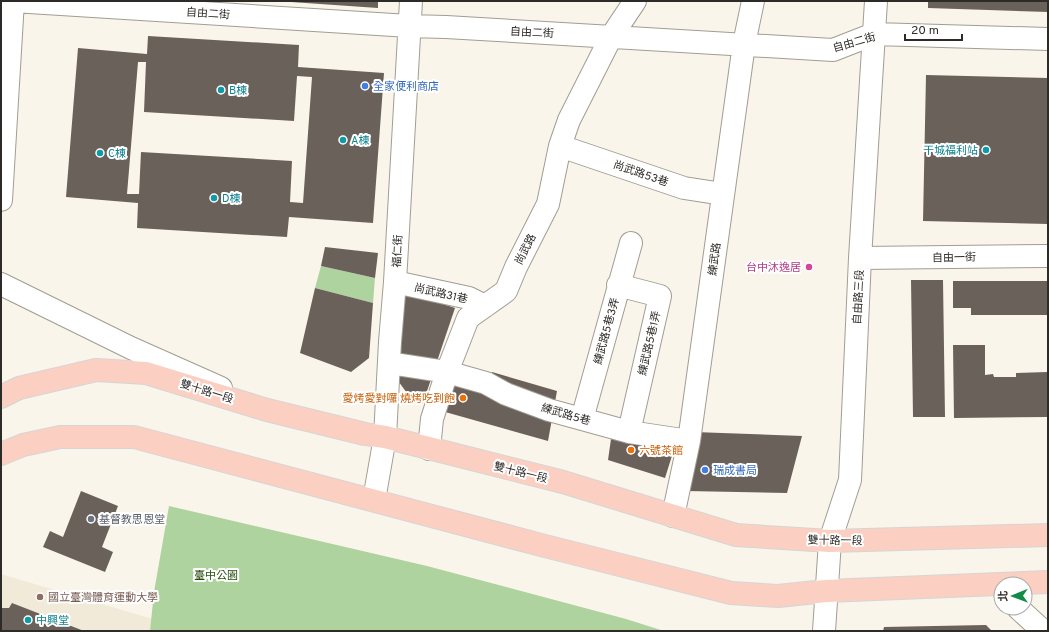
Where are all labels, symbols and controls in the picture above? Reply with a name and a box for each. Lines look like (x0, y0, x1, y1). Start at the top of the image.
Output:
street label: 自由二街 (185, 5, 230, 23)
scale bar (905, 16, 962, 42)
text: 20 m (911, 23, 939, 39)
street label: 自由二街 (510, 25, 554, 41)
street label: 自由二街 (831, 30, 877, 56)
place label: 全家便利商店 (373, 80, 439, 94)
marker: 全家便利商店 (360, 81, 370, 91)
place label: B棟 (229, 84, 247, 98)
marker: B棟 (216, 85, 226, 95)
place label: A棟 (351, 134, 369, 148)
marker: A棟 (338, 135, 348, 145)
place label: 干城福利站 (923, 144, 978, 158)
marker: 干城福利站 (981, 145, 991, 155)
place label: C棟 (108, 147, 126, 161)
marker: C棟 (95, 148, 105, 158)
street label: 尚武路53巷 (611, 158, 670, 190)
place label: D棟 (222, 192, 241, 206)
marker: D棟 (209, 193, 219, 203)
street label: 尚武路 (512, 232, 540, 267)
street label: 福仁街 (390, 234, 406, 268)
street label: 練武路 (706, 242, 724, 276)
street label: 自由一街 (932, 251, 976, 265)
place label: 台中沐逸居 (746, 261, 801, 275)
marker: 台中沐逸居 (804, 262, 814, 272)
street label: 自由路三段 (851, 269, 867, 325)
street label: 尚武路31巷 (413, 281, 469, 307)
street label: 練武路5巷3弄 (591, 296, 623, 366)
street label: 練武路5巷1弄 (636, 310, 664, 377)
street label: 雙十路一段 (178, 377, 235, 407)
place label: 愛烤愛對囉 燒烤吃到飽 (342, 392, 455, 406)
marker: 愛烤愛對囉 燒烤吃到飽 (458, 393, 468, 403)
street label: 練武路5巷 (539, 401, 592, 429)
place label: 六號茶館 (639, 444, 683, 458)
marker: 六號茶館 (626, 445, 636, 455)
street label: 雙十路一段 (492, 460, 549, 486)
place label: 瑞成書局 (713, 464, 757, 478)
marker: 瑞成書局 (700, 465, 710, 475)
place label: 基督教思恩堂 (99, 513, 165, 527)
marker: 基督教思恩堂 (86, 514, 96, 524)
street label: 雙十路一段 (807, 534, 863, 548)
park label: 臺中公園 (194, 569, 238, 583)
north arrow (993, 576, 1033, 616)
place label: 國立臺灣體育運動大學 (48, 591, 158, 605)
text: 北 (997, 591, 1011, 602)
marker: 國立臺灣體育運動大學 (35, 592, 45, 602)
place label: 中興堂 (36, 614, 69, 628)
marker: 中興堂 (23, 615, 33, 625)

